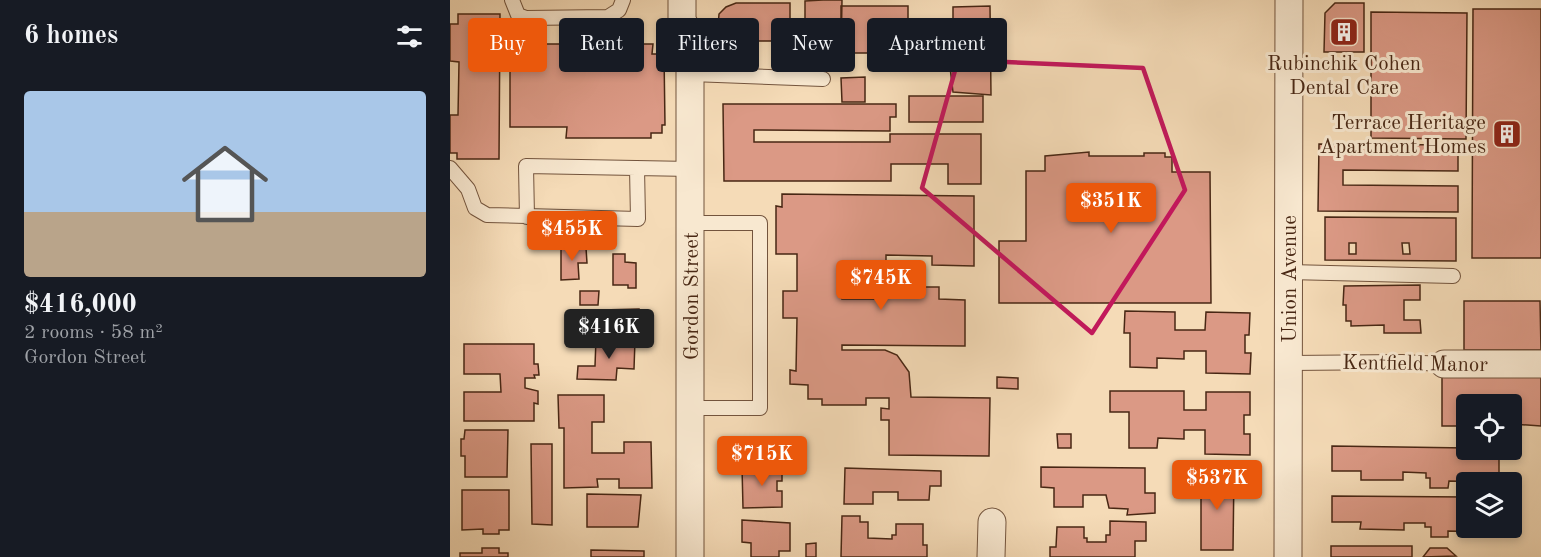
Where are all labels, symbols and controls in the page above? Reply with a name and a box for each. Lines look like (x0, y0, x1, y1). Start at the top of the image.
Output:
building icon: Rubinchik Cohen Dental Care (1328, 16, 1360, 48)
chip: Buy (468, 18, 547, 72)
chip: Rent (559, 18, 644, 72)
chip: Filters (656, 18, 759, 72)
chip: New (771, 18, 855, 72)
chip: Apartment (867, 18, 1007, 72)
icon: filters (393, 20, 426, 53)
text: 6 homes (24, 23, 118, 49)
place label: Rubinchik Cohen Dental Care (1267, 54, 1421, 99)
place label: Terrace Heritage Apartment Homes (1319, 113, 1486, 158)
building icon: Terrace Heritage Apartment Homes (1491, 118, 1523, 150)
icon: home (171, 130, 279, 238)
pin: $351K (1069, 183, 1153, 234)
text: $351K (1080, 192, 1142, 212)
pin: $455K (530, 211, 614, 262)
street label: Union Avenue (1280, 215, 1301, 343)
text: $455K (541, 220, 603, 240)
street label: Gordon Street (682, 232, 703, 360)
pin: $745K (839, 260, 923, 311)
text: $745K (850, 269, 912, 289)
text: $416,000 (24, 292, 137, 318)
pin: $416K (567, 309, 651, 360)
text: $416K (578, 318, 640, 338)
text: 2 rooms · 58 m² (24, 323, 163, 343)
text: Gordon Street (24, 348, 146, 368)
street label: Kentfield Manor (1342, 353, 1488, 376)
map controls (1456, 394, 1522, 538)
button: locate (1456, 394, 1522, 460)
pin: $715K (720, 436, 804, 487)
text: $715K (731, 445, 793, 465)
pin: $537K (1175, 460, 1259, 511)
text: $537K (1186, 469, 1248, 489)
button: layers (1456, 472, 1522, 538)

